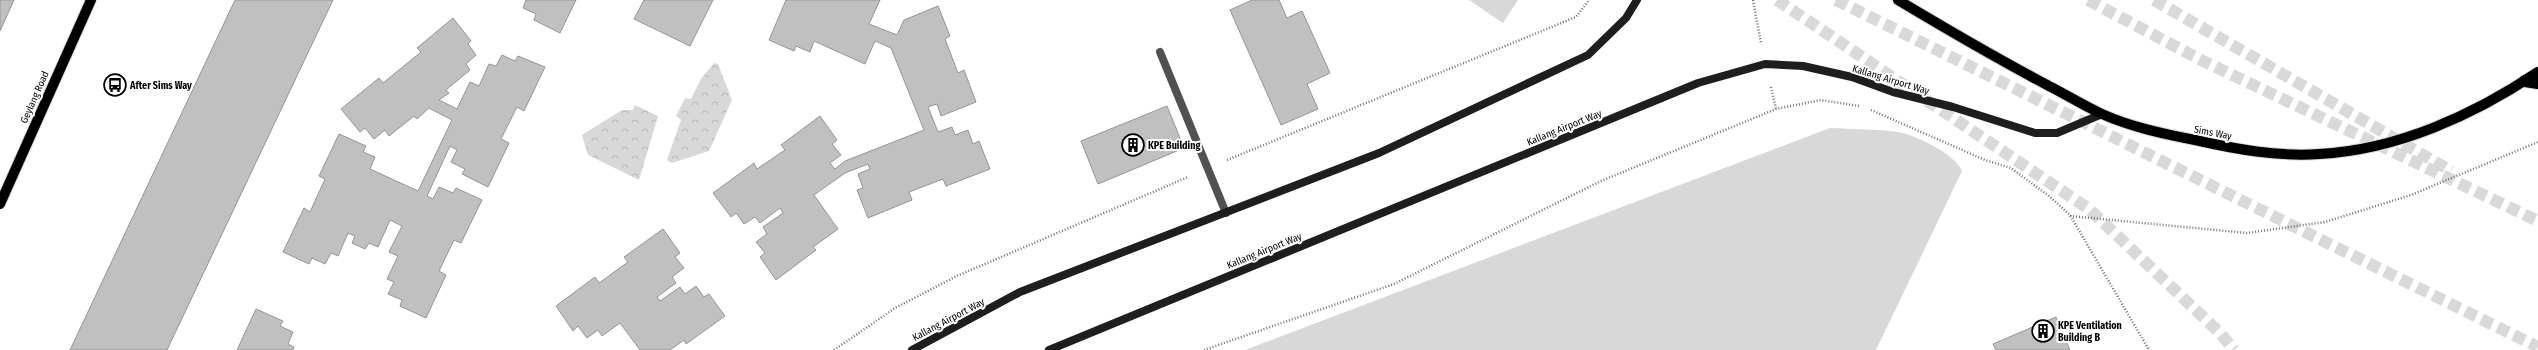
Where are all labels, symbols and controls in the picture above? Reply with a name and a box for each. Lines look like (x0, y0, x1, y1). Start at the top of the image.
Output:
street label: Kallang Airport Way (1851, 63, 1931, 98)
street label: Geylang Road (18, 70, 52, 125)
bus stop icon: After Sims Way (102, 72, 128, 98)
place label: After Sims Way (129, 80, 192, 92)
street label: Kallang Airport Way (1525, 107, 1604, 148)
street label: Sims Way (2193, 123, 2233, 143)
building icon: KPE Building (1120, 132, 1146, 158)
place label: KPE Building (1148, 140, 1200, 152)
street label: Kallang Airport Way (1225, 230, 1304, 271)
street label: Kallang Airport Way (910, 296, 987, 344)
building icon: KPE Ventilation Building B (2030, 318, 2056, 344)
place label: KPE Ventilation Building B (2058, 320, 2122, 344)

